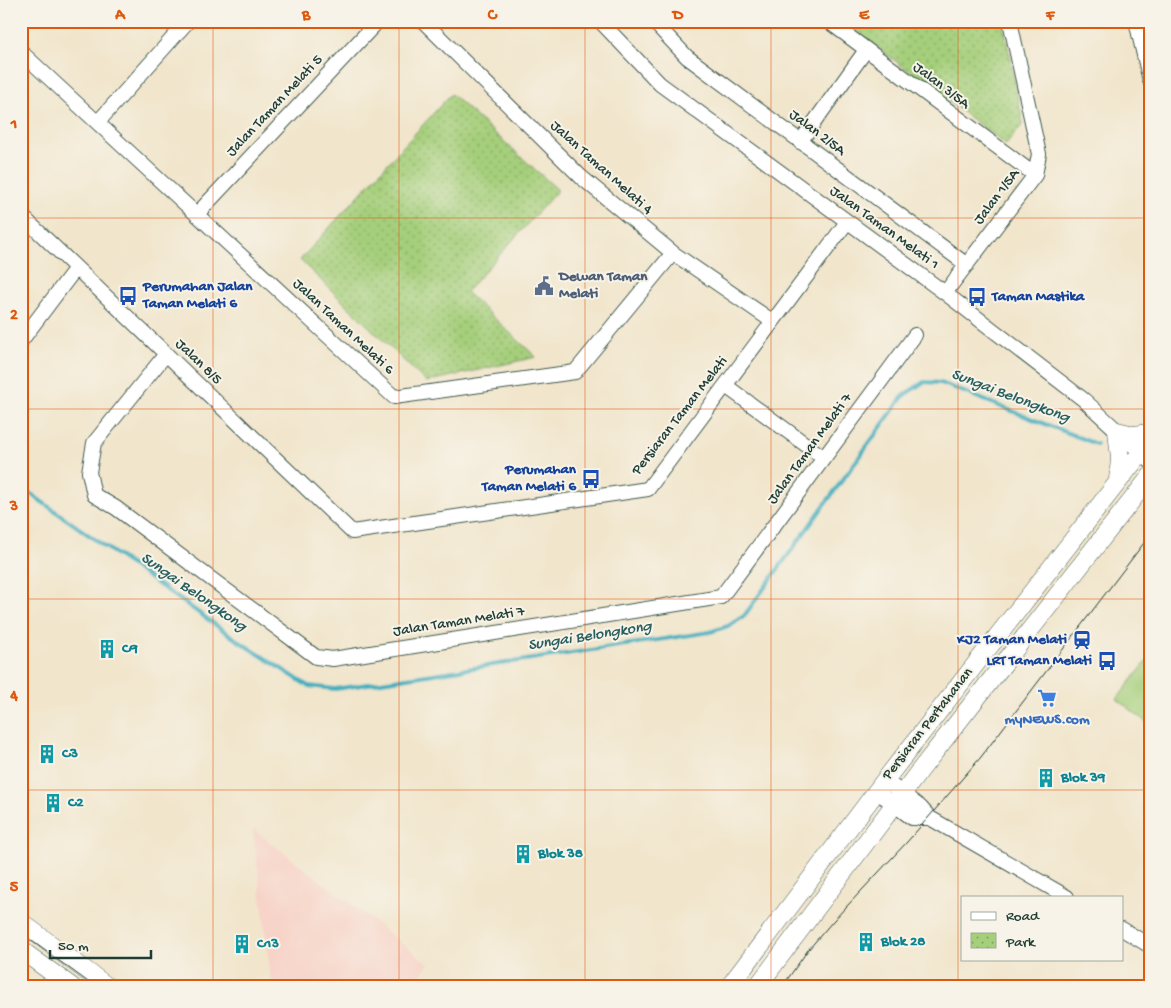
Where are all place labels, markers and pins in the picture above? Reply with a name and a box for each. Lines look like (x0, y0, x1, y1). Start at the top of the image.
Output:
place label: Dewan Taman Melati (557, 268, 648, 303)
public building icon: Dewan Taman Melati (533, 275, 555, 297)
place label: Perumahan Jalan Taman Melati 6 (142, 278, 253, 313)
bus stop icon: Perumahan Jalan Taman Melati 6 (117, 285, 139, 307)
bus stop icon: Taman Mastika (966, 286, 988, 308)
place label: Taman Mastika (991, 288, 1085, 306)
place label: Perumahan Taman Melati 6 (481, 461, 577, 496)
bus stop icon: Perumahan Taman Melati 6 (580, 468, 602, 490)
station icon: KJ2 Taman Melati (1071, 629, 1093, 651)
place label: KJ2 Taman Melati (956, 631, 1067, 649)
building icon: C9 (96, 638, 118, 660)
place label: C9 (121, 640, 138, 658)
bus stop icon: LRT Taman Melati (1096, 650, 1118, 672)
place label: LRT Taman Melati (986, 652, 1092, 670)
supermarket icon: myNEWS.com (1036, 687, 1058, 709)
place label: myNEWS.com (1004, 711, 1090, 729)
building icon: C3 (36, 743, 58, 765)
place label: C3 (61, 745, 78, 763)
building icon: Blok 39 (1035, 767, 1057, 789)
place label: Blok 39 (1060, 769, 1106, 787)
building icon: C2 (42, 792, 64, 814)
place label: C2 (67, 794, 84, 812)
building icon: Blok 38 (512, 843, 534, 865)
place label: Blok 38 (537, 845, 583, 863)
building icon: Blok 28 (855, 931, 877, 953)
building icon: C13 (231, 933, 253, 955)
place label: Blok 28 (880, 933, 926, 951)
place label: C13 (256, 935, 279, 953)

